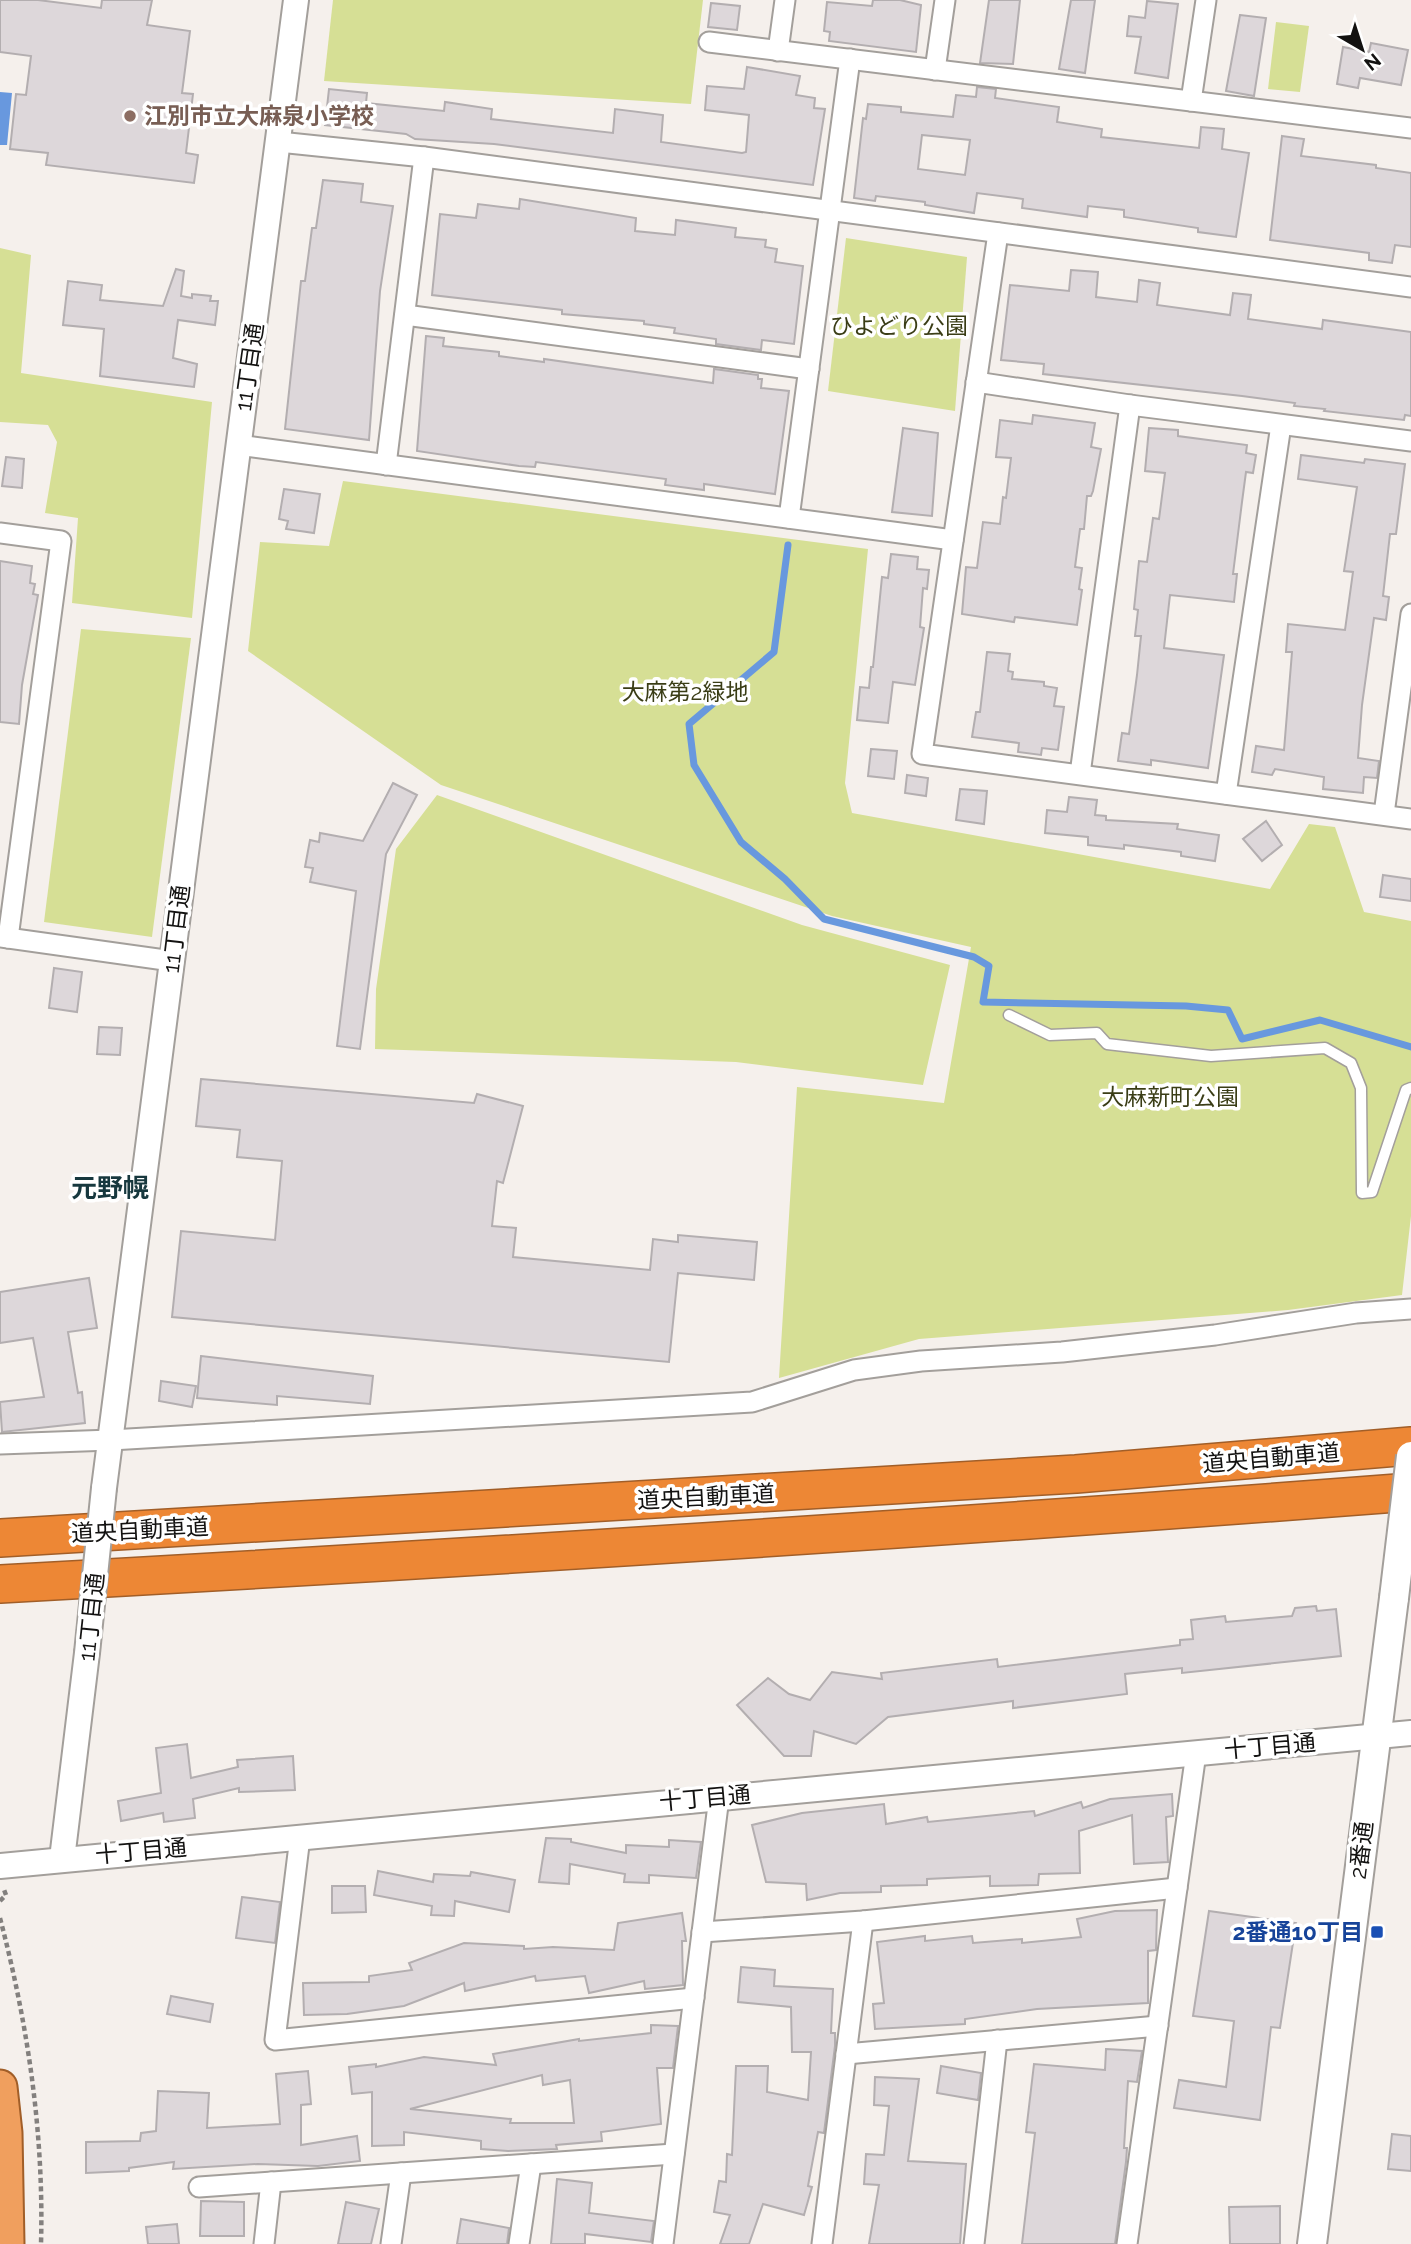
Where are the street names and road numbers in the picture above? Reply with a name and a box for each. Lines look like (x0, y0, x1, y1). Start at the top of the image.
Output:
street label: 11丁目通 (229, 321, 268, 413)
street label: 11丁目通 (157, 883, 194, 975)
street label: 道央自動車道 (1201, 1438, 1341, 1477)
street label: 道央自動車道 (636, 1479, 776, 1514)
street label: 道央自動車道 (70, 1512, 210, 1547)
street label: 11丁目通 (72, 1571, 109, 1662)
street label: 十丁目通 (1223, 1728, 1317, 1763)
street label: 十丁目通 (658, 1780, 752, 1815)
street label: 2番通 (1344, 1820, 1377, 1880)
street label: 十丁目通 (94, 1833, 188, 1868)

